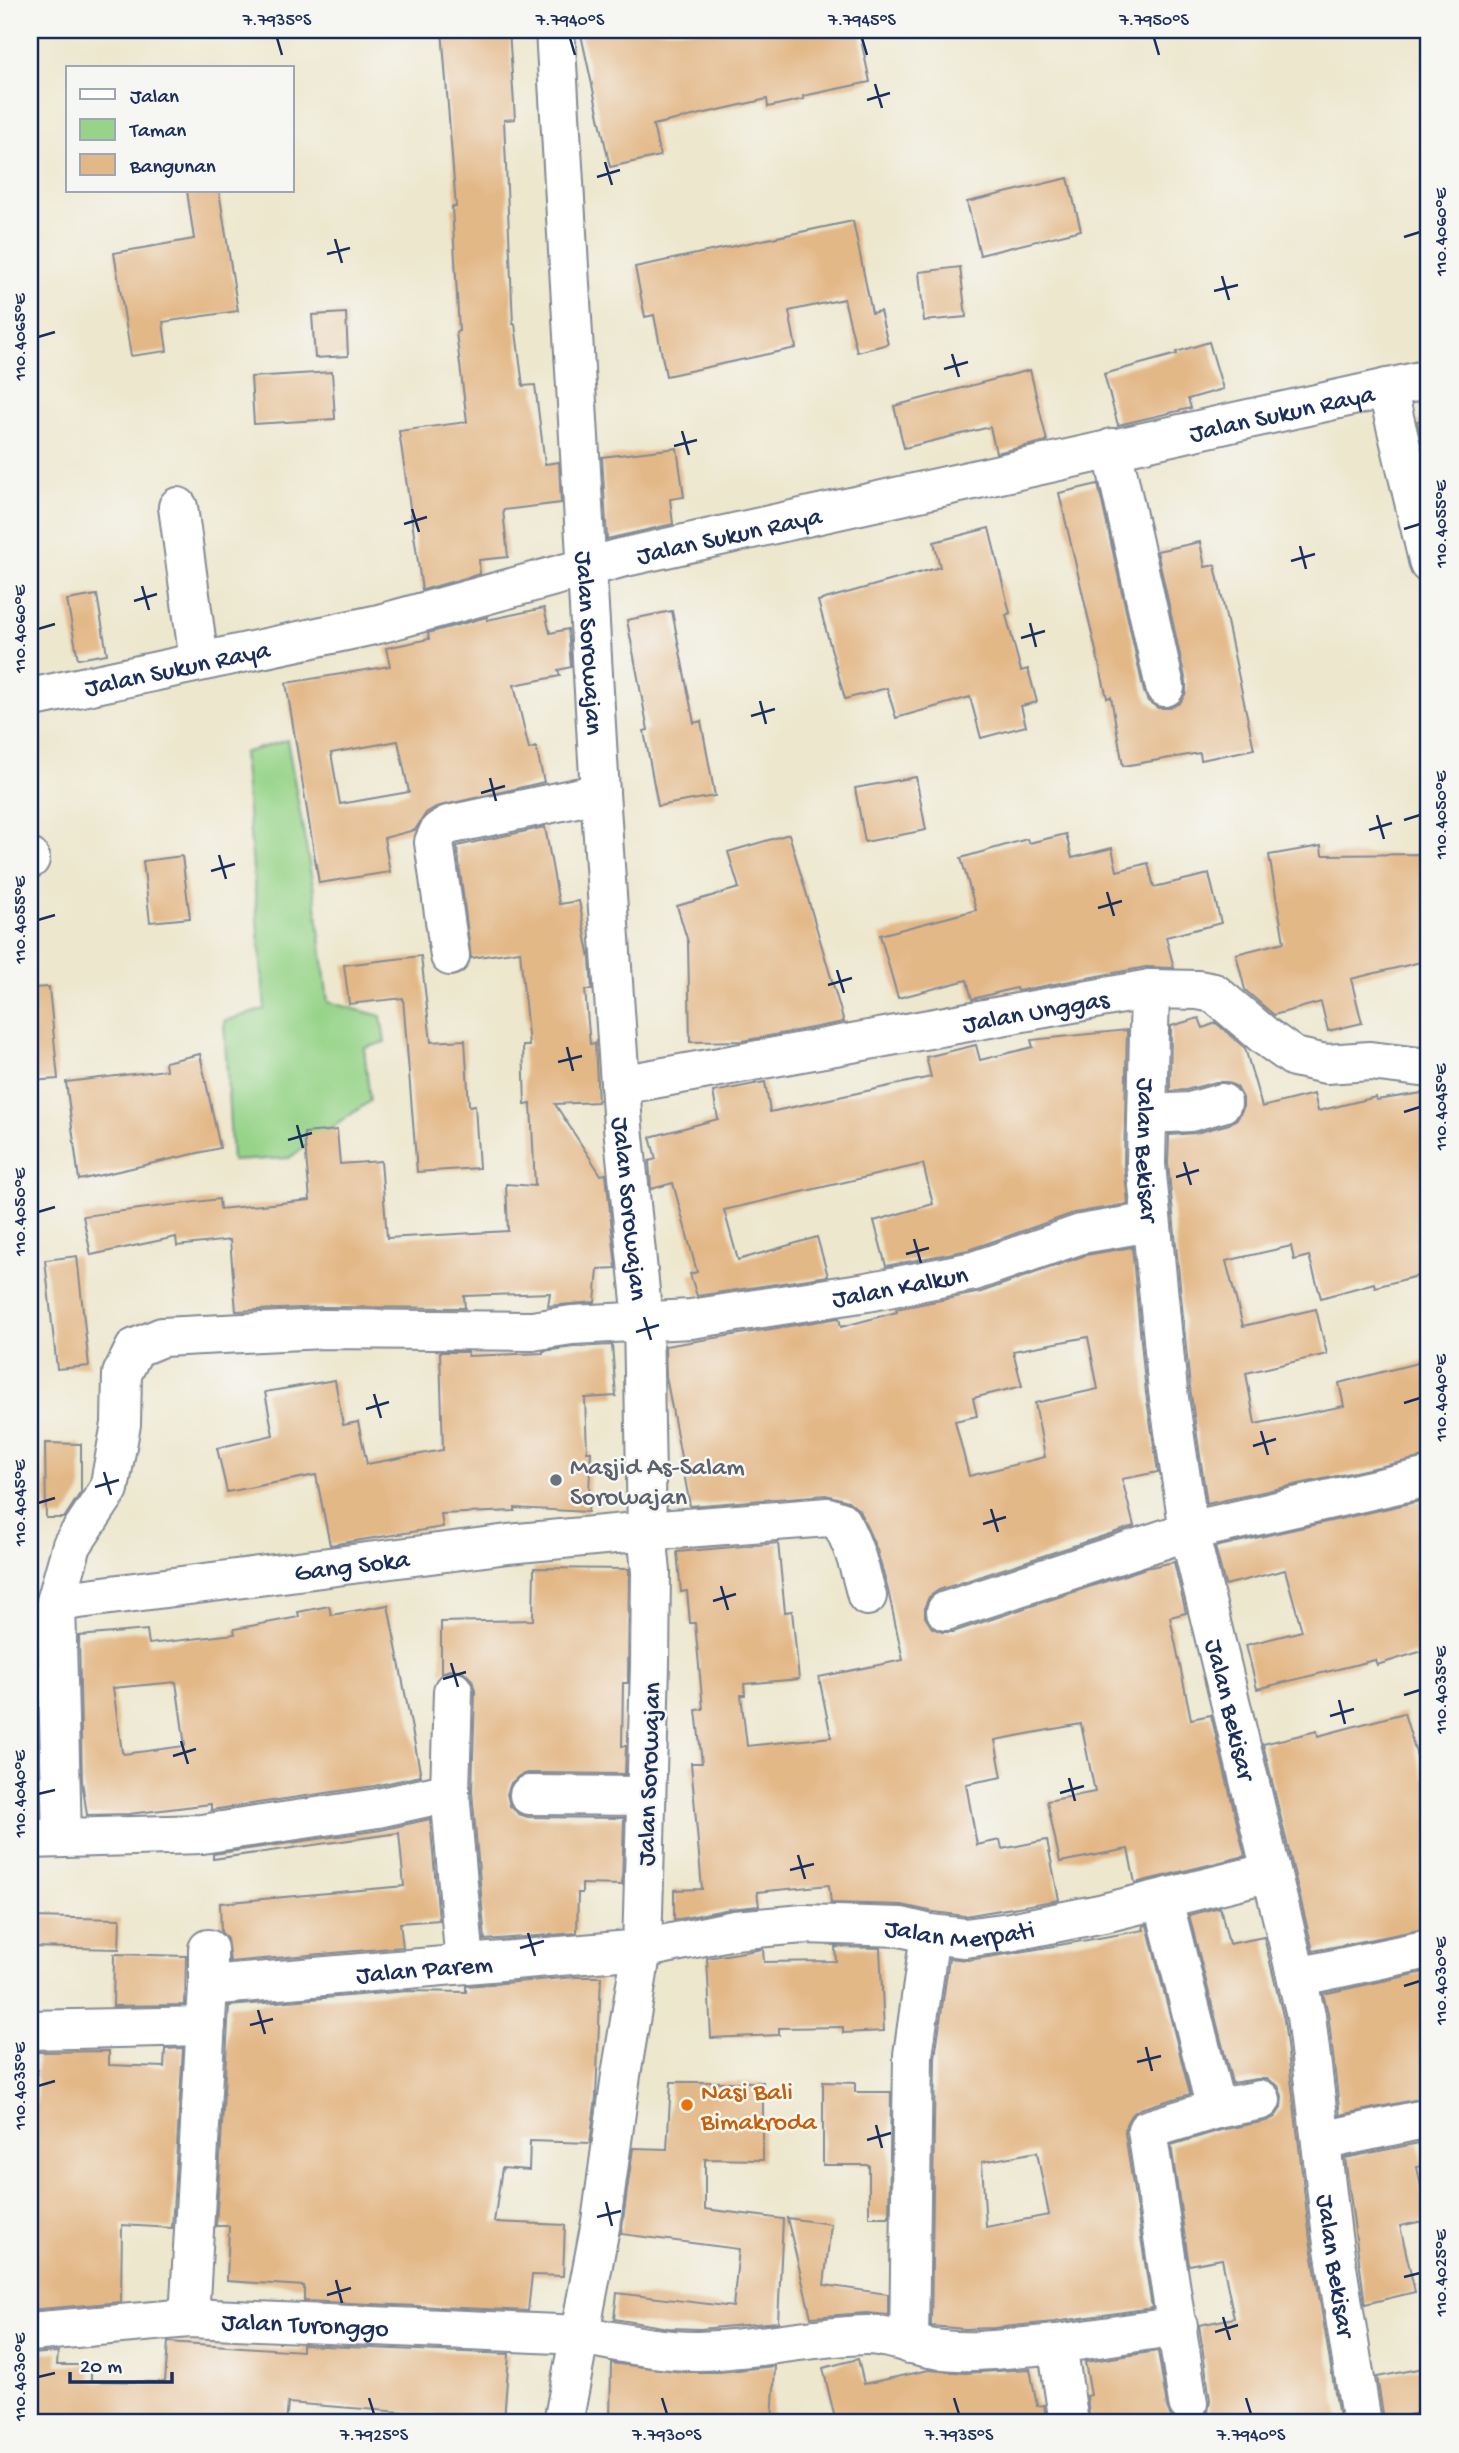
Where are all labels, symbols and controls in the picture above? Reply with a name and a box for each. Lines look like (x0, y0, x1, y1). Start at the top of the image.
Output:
text: 7.7935°S (242, 11, 312, 32)
text: 7.7940°S (535, 11, 605, 32)
text: 7.7945°S (827, 11, 897, 32)
text: 7.7950°S (1118, 11, 1189, 32)
legend (66, 66, 294, 192)
text: Jalan (130, 86, 179, 111)
text: Taman (129, 120, 186, 145)
text: Bangunan (129, 156, 216, 181)
text: 110.4060°E (1432, 187, 1453, 277)
text: 110.4065°E (11, 293, 32, 382)
street label: Jalan Sukun Raya (1187, 380, 1379, 452)
text: 110.4055°E (1432, 480, 1453, 569)
street label: Jalan Sukun Raya (634, 503, 827, 574)
street label: Jalan Sorowajan (566, 550, 608, 737)
text: 110.4060°E (11, 584, 32, 674)
street label: Jalan Sukun Raya (82, 636, 275, 706)
text: 110.4050°E (1432, 770, 1453, 860)
text: 110.4055°E (11, 876, 32, 965)
street label: Jalan Unggas (961, 986, 1113, 1043)
text: 110.4045°E (1432, 1063, 1453, 1151)
street label: Jalan Bekisar (1126, 1077, 1163, 1226)
street label: Jalan Sorowajan (602, 1116, 652, 1303)
text: 110.4050°E (11, 1167, 32, 1257)
street label: Jalan Kalkun (830, 1261, 972, 1317)
text: 110.4040°E (1432, 1354, 1453, 1443)
place label: Masjid As-Salam Sorowajan (570, 1454, 745, 1515)
text: 110.4045°E (11, 1459, 32, 1547)
marker: Masjid As-Salam Sorowajan (548, 1472, 564, 1488)
street label: Gang Soka (293, 1546, 413, 1591)
street label: Jalan Bekisar (1196, 1637, 1260, 1787)
text: 110.4035°E (1432, 1646, 1453, 1735)
street label: Jalan Sorowajan (633, 1681, 670, 1867)
text: 110.4040°E (11, 1750, 32, 1839)
street label: Jalan Merpati (884, 1915, 1038, 1958)
text: 110.4030°E (1432, 1936, 1453, 2026)
street label: Jalan Parem (355, 1951, 494, 1993)
text: 110.4035°E (11, 2042, 32, 2131)
place label: Nasi Bali Bimakroda (700, 2079, 818, 2140)
marker: Nasi Bali Bimakroda (679, 2097, 695, 2113)
street label: Jalan Bekisar (1307, 2193, 1359, 2343)
text: 110.4025°E (1432, 2229, 1453, 2317)
street label: Jalan Turonggo (221, 2308, 389, 2347)
text: 110.4030°E (11, 2332, 32, 2422)
scale bar (70, 2341, 172, 2385)
text: 20 m (80, 2356, 122, 2381)
text: 7.7925°S (339, 2426, 409, 2447)
text: 7.7930°S (631, 2426, 702, 2447)
text: 7.7935°S (924, 2426, 994, 2447)
text: 7.7940°S (1216, 2426, 1286, 2447)

